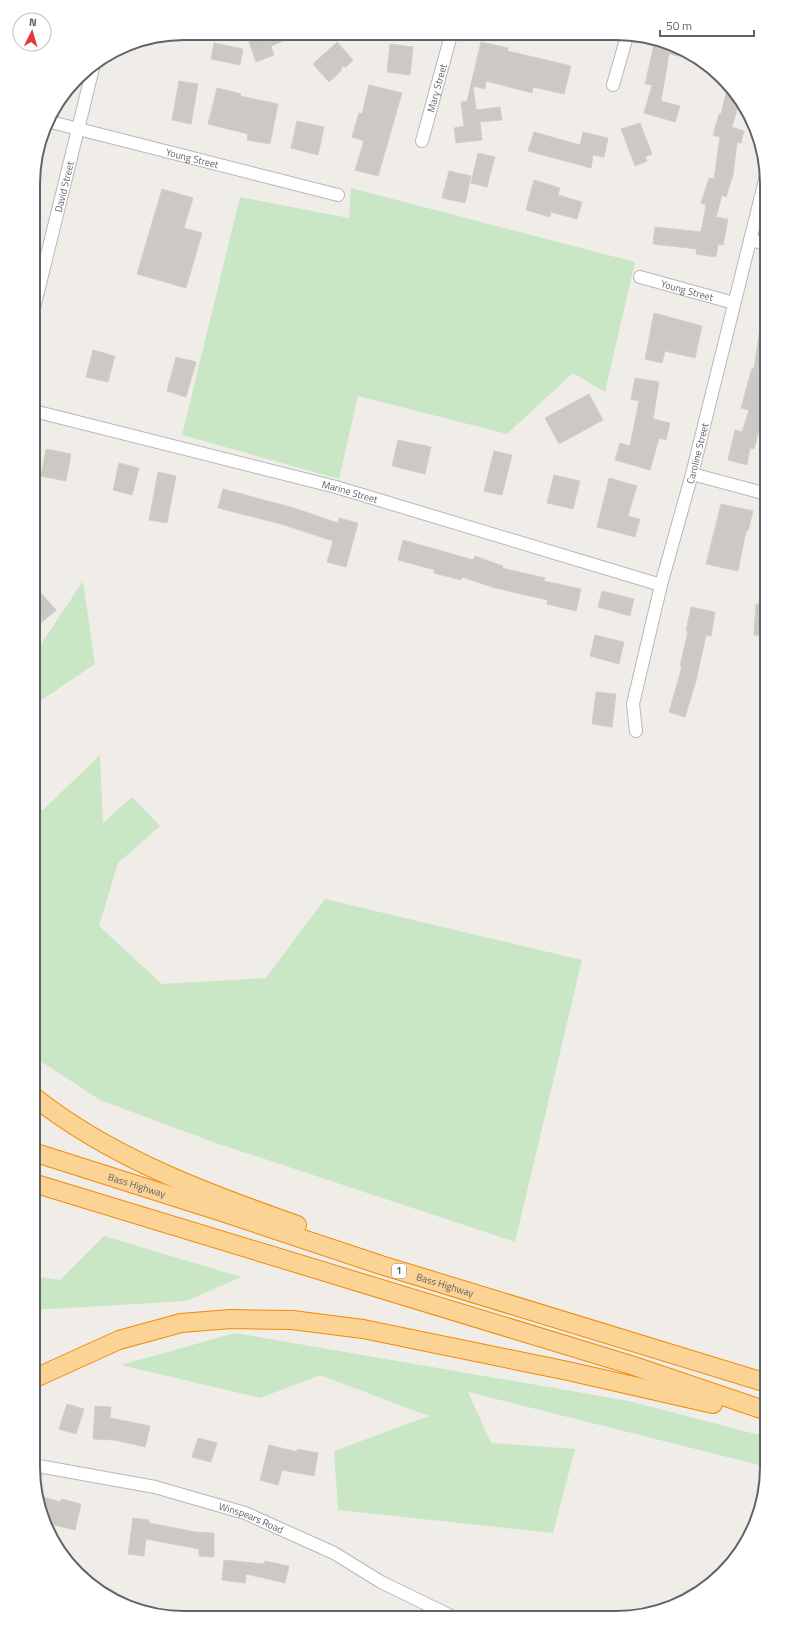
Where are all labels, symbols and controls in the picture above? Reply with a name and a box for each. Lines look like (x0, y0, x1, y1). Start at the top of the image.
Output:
north arrow (12, 12, 52, 52)
scale bar (660, 12, 754, 38)
text: N (28, 14, 37, 30)
text: 50 m (666, 16, 692, 35)
street label: Mary Street (423, 62, 451, 114)
street label: Young Street (164, 145, 221, 172)
street label: David Street (51, 159, 78, 214)
street label: Young Street (659, 276, 716, 305)
street label: Caroline Street (683, 421, 713, 486)
street label: Marine Street (320, 477, 380, 507)
street label: Bass Highway (106, 1169, 168, 1202)
road number: 1 (392, 1264, 406, 1278)
street label: Bass Highway (414, 1269, 476, 1301)
street label: Winspears Road (217, 1499, 286, 1537)

